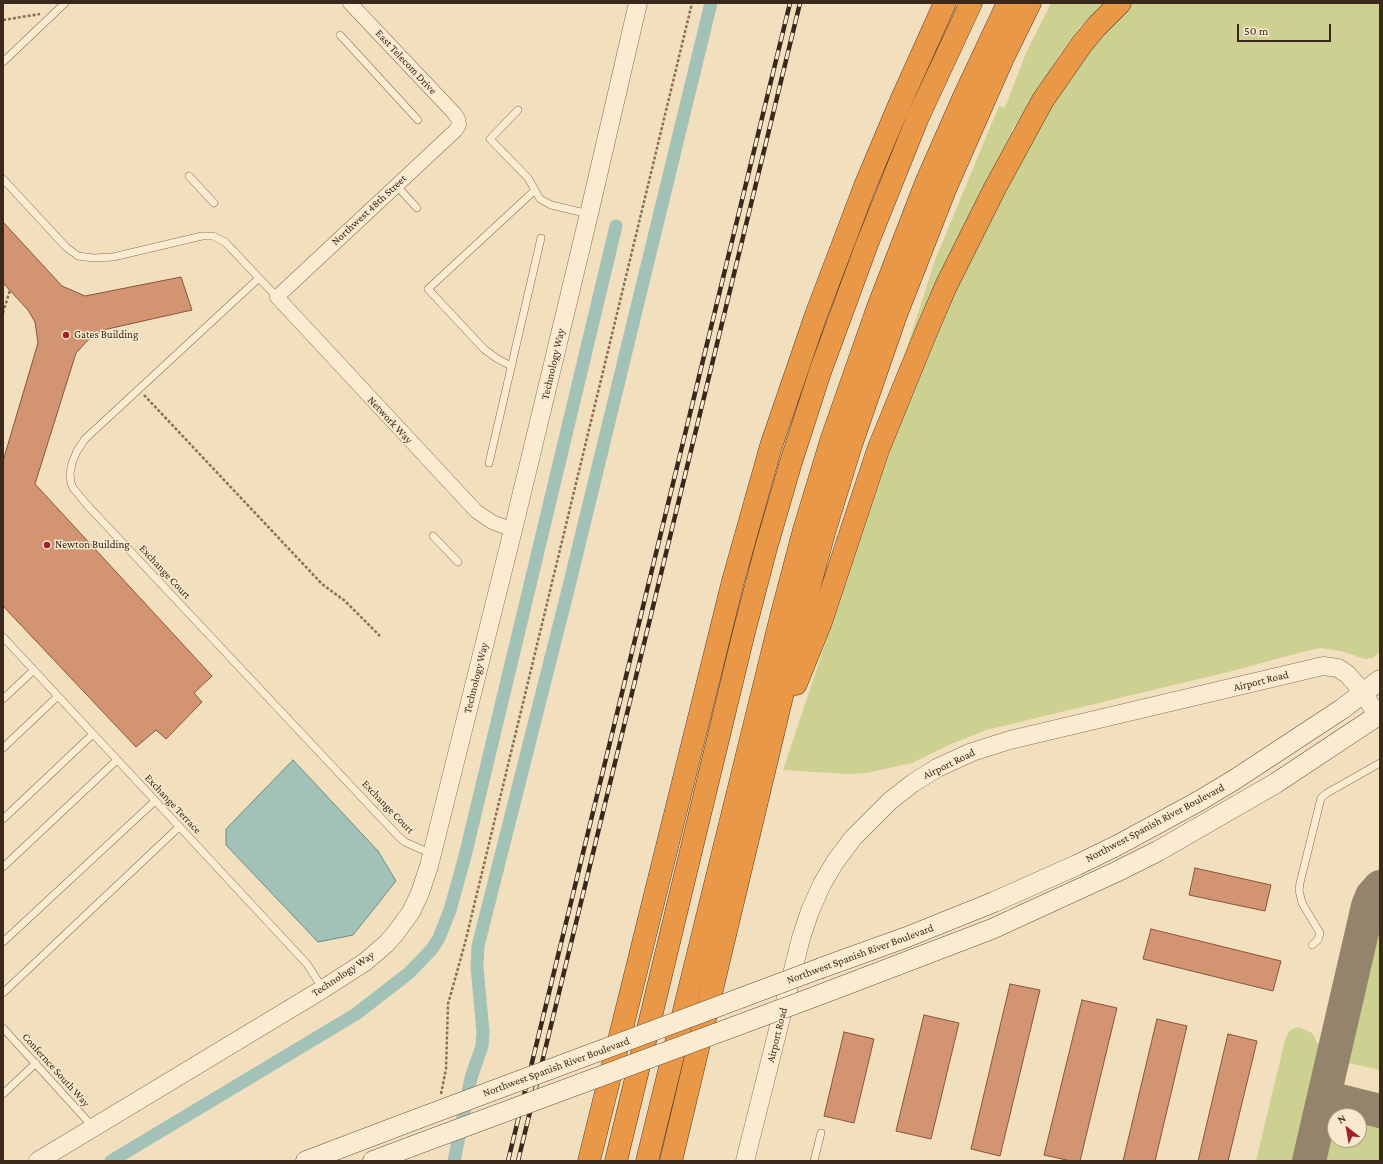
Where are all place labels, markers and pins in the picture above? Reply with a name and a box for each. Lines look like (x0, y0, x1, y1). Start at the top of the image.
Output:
place label: Gates Building (74, 328, 138, 342)
marker: Gates Building (61, 330, 71, 340)
place label: Newton Building (55, 538, 130, 552)
marker: Newton Building (42, 540, 52, 550)

